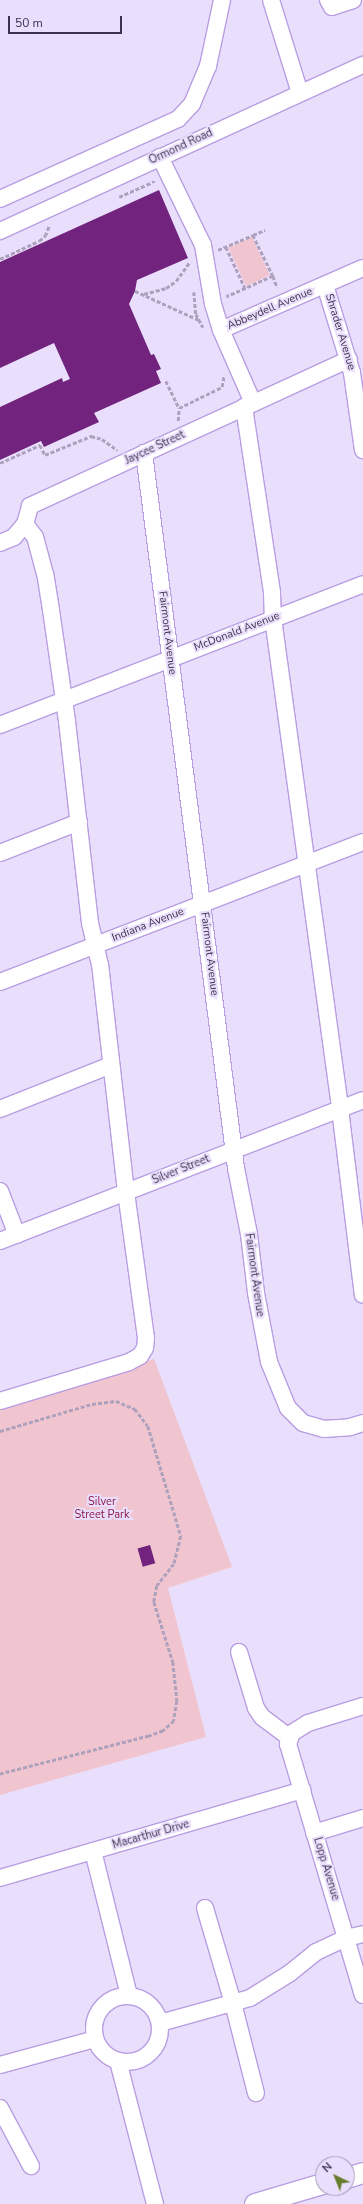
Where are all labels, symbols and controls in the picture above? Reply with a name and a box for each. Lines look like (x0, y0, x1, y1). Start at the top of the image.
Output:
scale bar (10, 8, 124, 34)
text: 50 m (15, 15, 43, 31)
street label: Ormond Road (147, 126, 215, 168)
street label: Abbeydell Avenue (225, 285, 315, 333)
street label: Shrader Avenue (322, 292, 358, 372)
street label: Jaycee Street (123, 428, 187, 468)
street label: Fairmont Avenue (155, 590, 179, 676)
street label: McDonald Avenue (192, 610, 282, 654)
street label: Indiana Avenue (110, 905, 186, 945)
street label: Fairmont Avenue (197, 911, 221, 997)
street label: Silver Street (150, 1153, 212, 1187)
street label: Fairmont Avenue (242, 1232, 266, 1318)
park label: Silver Street Park (75, 1496, 129, 1522)
street label: Macarthur Drive (111, 1818, 191, 1852)
street label: Lopp Avenue (310, 1836, 342, 1902)
north arrow (315, 2156, 355, 2196)
text: N (319, 2159, 335, 2176)

